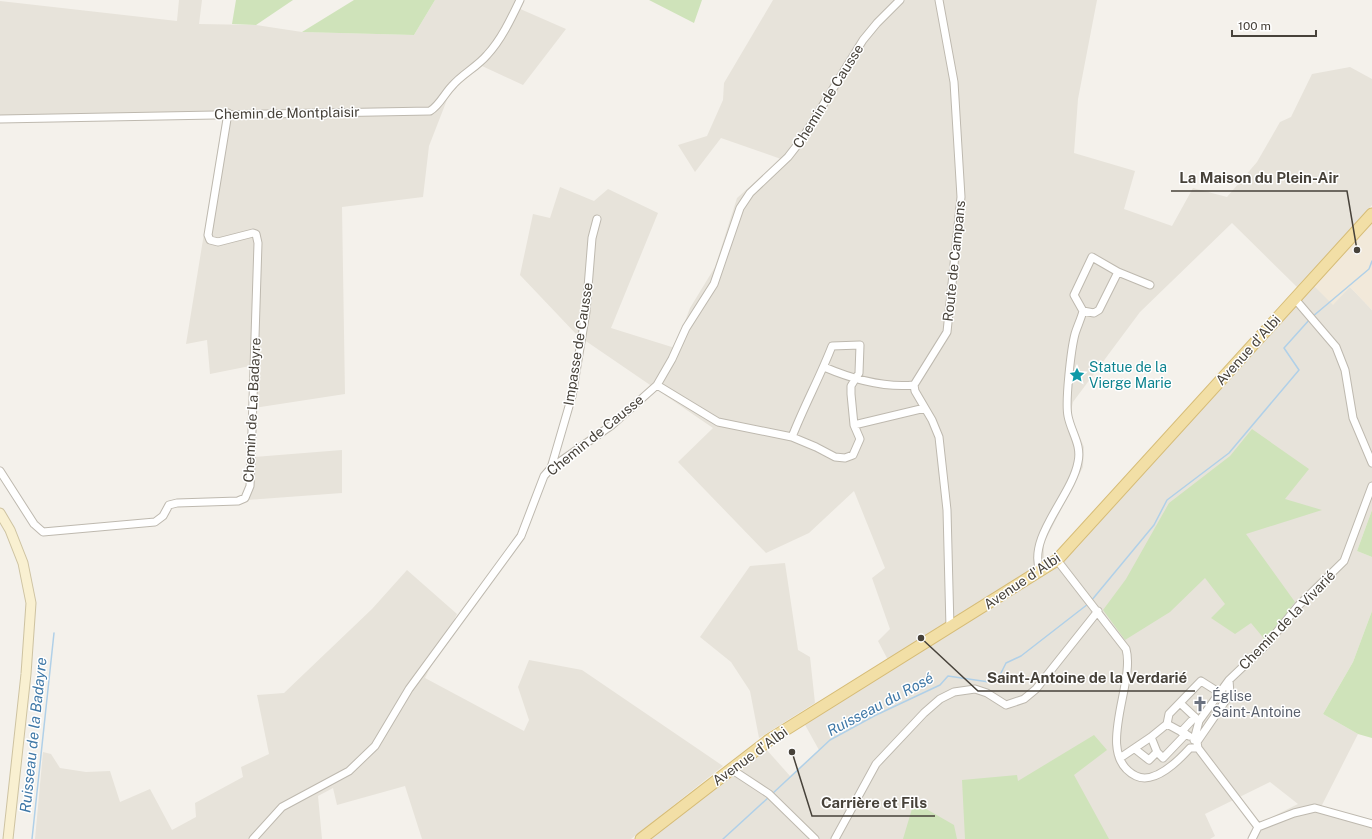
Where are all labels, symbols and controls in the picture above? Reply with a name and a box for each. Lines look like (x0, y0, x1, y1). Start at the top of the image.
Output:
scale bar (1232, 12, 1316, 38)
text: 100 m (1238, 19, 1271, 33)
street label: Chemin de Causse (790, 41, 867, 151)
street label: Chemin de Montplaisir (214, 104, 360, 122)
callout: La Maison du Plein-Air (1171, 164, 1347, 191)
text: La Maison du Plein-Air (1179, 169, 1339, 186)
street label: Route de Campans (940, 200, 968, 322)
street label: Impasse de Causse (560, 281, 596, 407)
street label: Avenue d'Albi (1212, 312, 1284, 388)
street label: Chemin de La Badayre (240, 337, 264, 483)
place label: Statue de la Vierge Marie (1089, 359, 1172, 391)
place icon: Statue de la Vierge Marie (1068, 366, 1086, 384)
street label: Chemin de Causse (543, 391, 647, 479)
street label: Avenue d'Albi (981, 550, 1063, 612)
street label: Chemin de la Vivarié (1236, 567, 1339, 673)
water label: Ruisseau de la Badayre (16, 656, 50, 814)
callout: Saint-Antoine de la Verdarié (978, 664, 1195, 691)
water label: Ruisseau du Rosé (824, 669, 936, 739)
text: Saint-Antoine de la Verdarié (987, 669, 1187, 686)
place label: Église Saint-Antoine (1212, 687, 1301, 720)
church icon: Église Saint-Antoine (1191, 695, 1209, 713)
street label: Avenue d'Albi (709, 723, 791, 789)
callout: Carrière et Fils (812, 789, 935, 816)
text: Carrière et Fils (821, 794, 927, 811)

